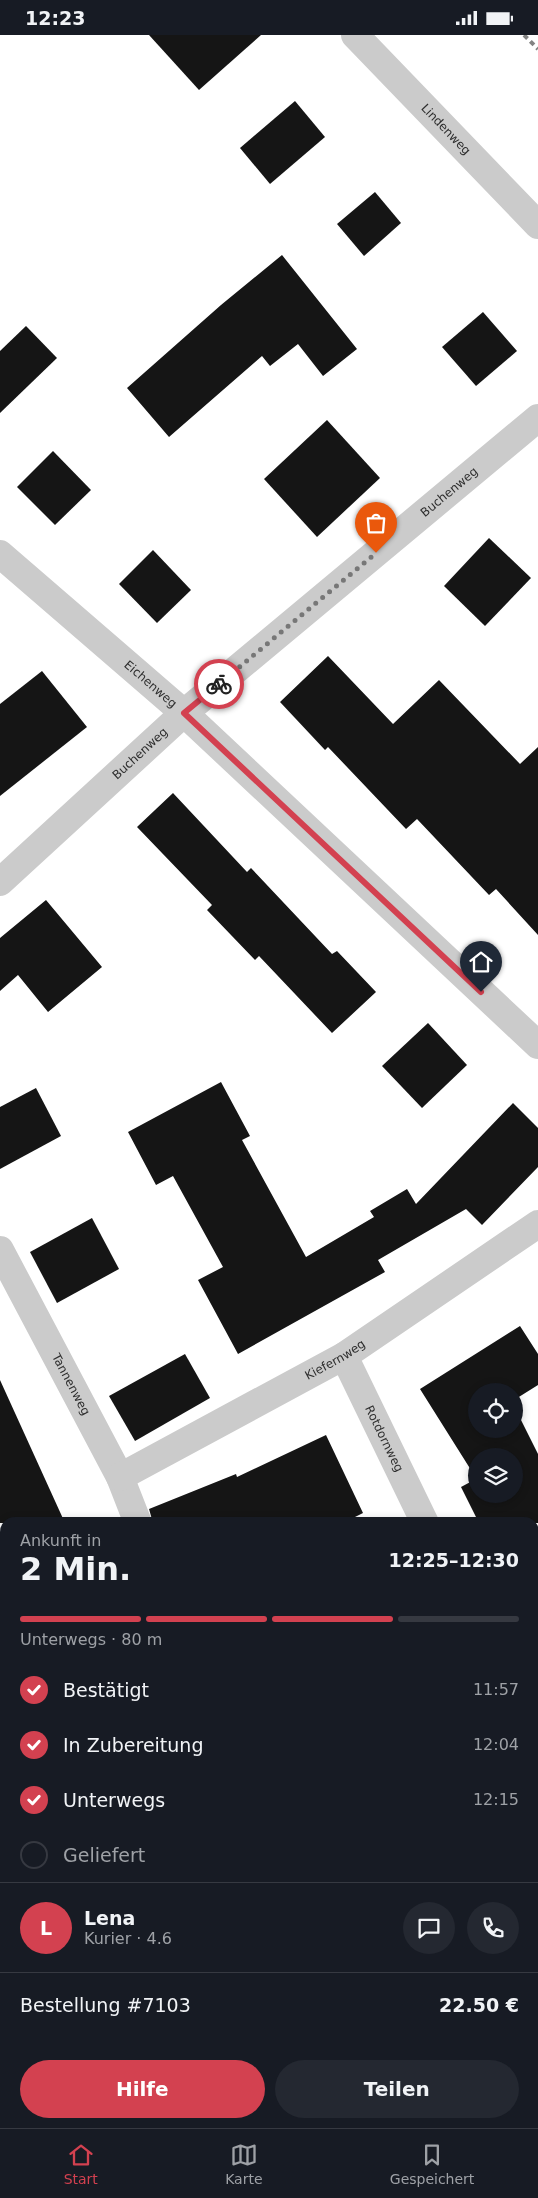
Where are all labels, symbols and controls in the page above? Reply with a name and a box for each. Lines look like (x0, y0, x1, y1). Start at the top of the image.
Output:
text: 12:23 (25, 7, 85, 29)
street label: Lindenweg (418, 101, 474, 158)
street label: Buchenweg (418, 464, 480, 520)
pin (355, 502, 397, 553)
icon: bag (362, 509, 390, 537)
street label: Eichenweg (121, 658, 180, 711)
courier (194, 659, 244, 709)
icon: bike (205, 670, 233, 698)
street label: Buchenweg (109, 725, 170, 782)
pin (460, 941, 502, 992)
icon: home (467, 948, 495, 976)
street label: Kiefernweg (303, 1337, 368, 1383)
street label: Tannenweg (49, 1350, 93, 1418)
map controls (468, 1383, 523, 1503)
button: locate (468, 1383, 523, 1438)
street label: Rotdornweg (362, 1403, 406, 1474)
button: layers (468, 1448, 523, 1503)
text: Ankunft in (20, 1531, 101, 1550)
text: 12:25–12:30 (389, 1549, 519, 1571)
text: 2 Min. (20, 1550, 131, 1588)
text: Unterwegs · 80 m (20, 1630, 162, 1649)
icon: check (20, 1676, 48, 1704)
text: Bestätigt (63, 1679, 149, 1701)
text: 11:57 (473, 1680, 519, 1699)
icon: check (20, 1731, 48, 1759)
text: In Zubereitung (63, 1734, 203, 1756)
text: 12:04 (473, 1735, 519, 1754)
icon: check (20, 1786, 48, 1814)
text: Unterwegs (63, 1789, 165, 1811)
text: 12:15 (473, 1790, 519, 1809)
text: Geliefert (63, 1844, 145, 1866)
button: chat (403, 1902, 455, 1954)
button: phone (467, 1902, 519, 1954)
text: Lena (84, 1907, 135, 1929)
text: L (40, 1917, 52, 1939)
text: Kurier · 4.6 (84, 1929, 172, 1948)
text: Bestellung #7103 (20, 1994, 191, 2016)
text: 22.50 € (439, 1994, 519, 2016)
button: Hilfe (20, 2060, 265, 2118)
button: Teilen (275, 2060, 519, 2118)
tab: Start (64, 2141, 98, 2187)
tab: Karte (225, 2141, 263, 2187)
tab: Gespeichert (390, 2141, 474, 2187)

